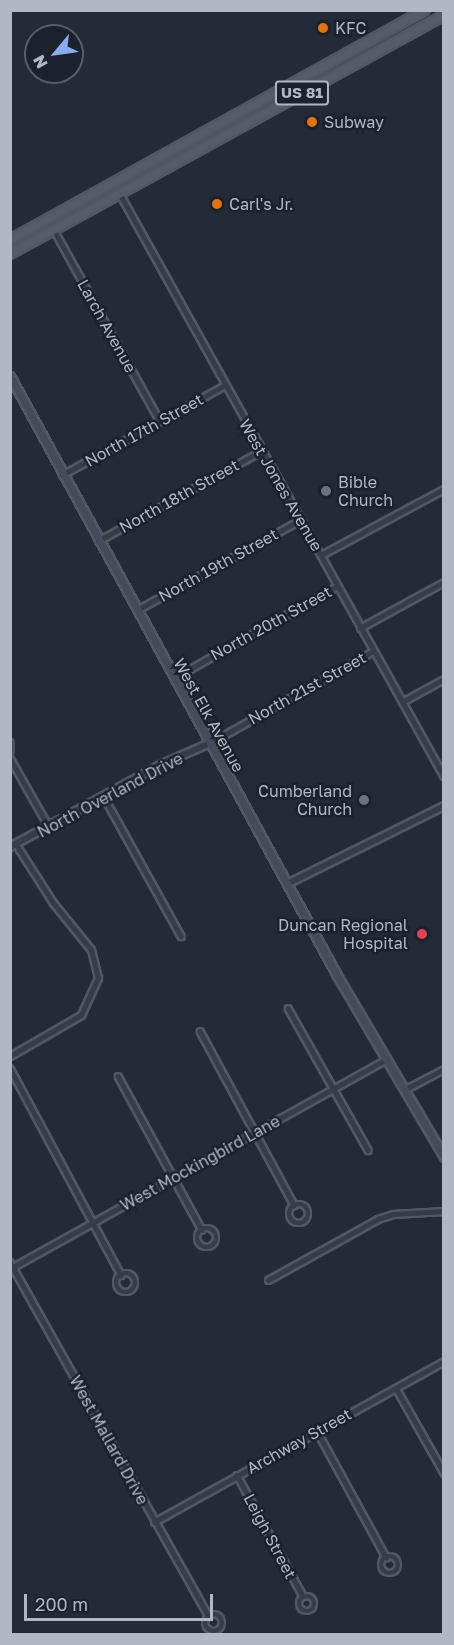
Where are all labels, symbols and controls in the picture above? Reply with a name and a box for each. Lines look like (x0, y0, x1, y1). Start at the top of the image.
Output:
place label: KFC (335, 18, 366, 38)
marker: KFC (316, 21, 330, 35)
north arrow (24, 24, 84, 84)
text: N (28, 52, 52, 72)
road number: US 81 (274, 81, 330, 105)
place label: Subway (324, 112, 384, 132)
marker: Subway (305, 115, 319, 129)
place label: Carl's Jr. (229, 194, 294, 214)
marker: Carl's Jr. (210, 197, 224, 211)
street label: Larch Avenue (74, 276, 140, 376)
street label: North 17th Street (81, 390, 207, 470)
street label: West Jones Avenue (235, 415, 327, 555)
street label: North 18th Street (116, 455, 242, 537)
place label: Bible Church (338, 472, 393, 510)
marker: Bible Church (319, 484, 333, 498)
street label: North 19th Street (155, 524, 281, 606)
street label: North 20th Street (207, 582, 335, 664)
street label: North 21st Street (245, 648, 369, 728)
street label: West Elk Avenue (170, 655, 248, 775)
street label: North Overland Drive (34, 748, 186, 842)
place label: Cumberland Church (258, 781, 352, 819)
marker: Cumberland Church (357, 793, 371, 807)
place label: Duncan Regional Hospital (278, 915, 408, 953)
marker: Duncan Regional Hospital (413, 925, 431, 943)
street label: West Mockingbird Lane (117, 1111, 283, 1215)
street label: West Mallard Drive (66, 1372, 152, 1508)
street label: Archway Street (243, 1404, 355, 1478)
street label: Leigh Street (240, 1490, 300, 1582)
scale bar (27, 1582, 216, 1620)
text: 200 m (35, 1593, 88, 1615)

